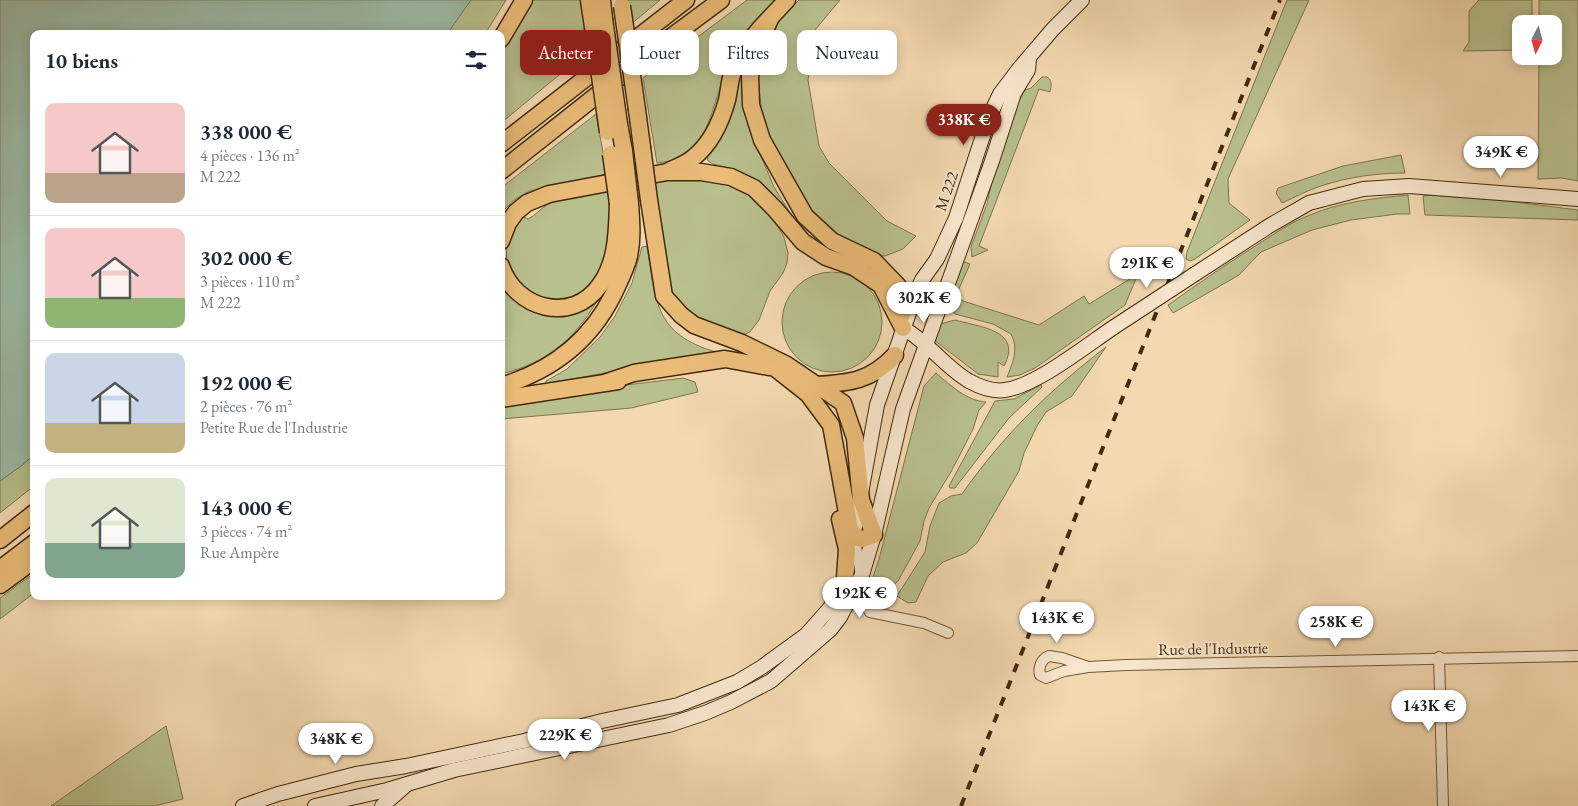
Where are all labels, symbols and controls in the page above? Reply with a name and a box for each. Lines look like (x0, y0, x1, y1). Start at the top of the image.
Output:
north arrow (1512, 15, 1562, 65)
map controls (1512, 15, 1562, 65)
chip: Acheter (520, 30, 611, 75)
chip: Louer (621, 30, 699, 75)
chip: Filtres (709, 30, 787, 75)
chip: Nouveau (797, 30, 897, 75)
icon: filters (462, 46, 490, 74)
text: 10 biens (45, 47, 118, 74)
pin: 338K € (923, 104, 1005, 146)
text: 338K € (937, 109, 991, 130)
text: 338 000 € (200, 118, 292, 145)
icon: home (85, 123, 145, 183)
pin: 349K € (1460, 136, 1542, 178)
text: 349K € (1474, 141, 1528, 162)
text: 4 pièces · 136 m² (200, 145, 300, 166)
text: M 222 (200, 166, 241, 187)
street label: M 222 (930, 168, 963, 214)
text: 302 000 € (200, 244, 292, 271)
pin: 291K € (1106, 246, 1188, 289)
icon: home (85, 248, 145, 308)
text: 291K € (1120, 252, 1174, 273)
text: 3 pièces · 110 m² (200, 271, 300, 292)
pin: 302K € (883, 282, 965, 324)
text: 302K € (897, 287, 951, 308)
text: M 222 (200, 292, 241, 313)
text: 192 000 € (200, 369, 292, 396)
icon: home (85, 373, 145, 433)
text: 2 pièces · 76 m² (200, 396, 292, 417)
text: Petite Rue de l'Industrie (200, 417, 348, 438)
text: 143 000 € (200, 494, 292, 521)
icon: home (85, 498, 145, 558)
text: 3 pièces · 74 m² (200, 521, 292, 542)
text: Rue Ampère (200, 542, 279, 563)
pin: 192K € (819, 576, 901, 619)
text: 192K € (833, 582, 887, 603)
pin: 143K € (1016, 602, 1098, 644)
pin: 258K € (1295, 606, 1377, 648)
text: 143K € (1030, 607, 1084, 628)
text: 258K € (1309, 611, 1363, 632)
street label: Rue de l'Industrie (1158, 637, 1268, 660)
pin: 143K € (1388, 690, 1470, 732)
text: 143K € (1402, 695, 1456, 716)
pin: 229K € (524, 718, 606, 761)
pin: 348K € (295, 722, 377, 765)
text: 229K € (538, 724, 592, 745)
text: 348K € (309, 728, 363, 749)

